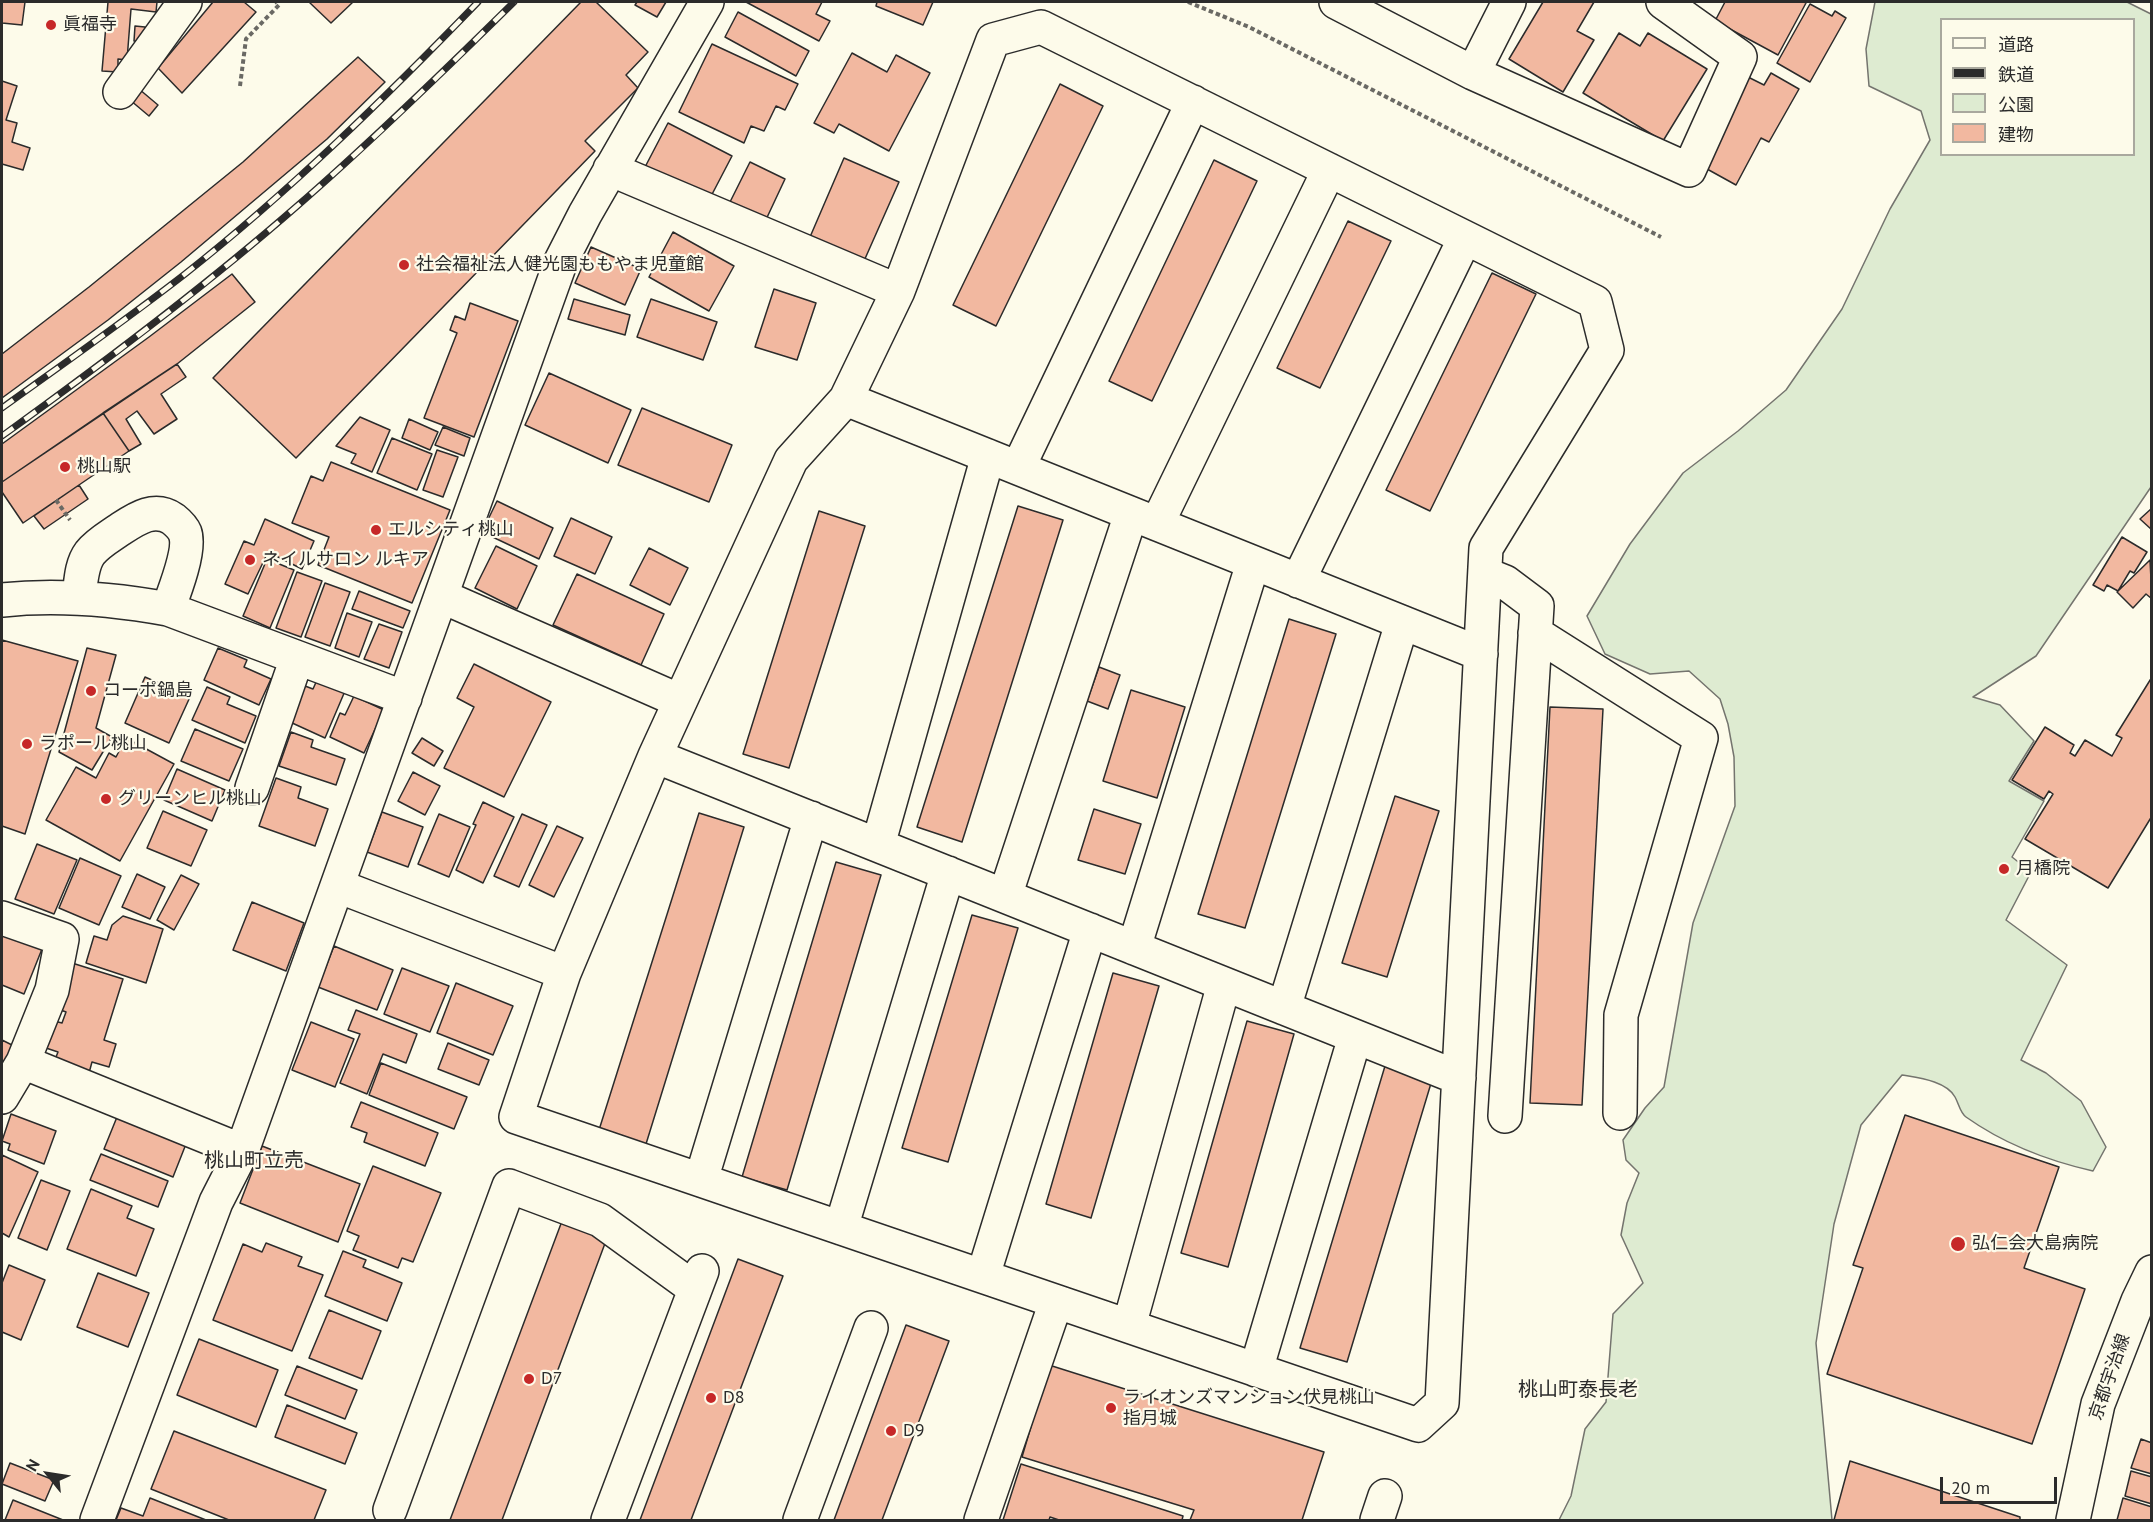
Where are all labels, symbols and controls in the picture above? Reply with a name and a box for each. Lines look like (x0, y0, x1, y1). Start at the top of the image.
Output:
place label: 眞福寺 (63, 14, 117, 36)
marker: 眞福寺 (44, 18, 58, 32)
legend (1940, 18, 2135, 156)
text: 道路 (1998, 33, 2034, 56)
text: 鉄道 (1998, 63, 2034, 86)
text: 公園 (1998, 93, 2034, 116)
text: 建物 (1998, 123, 2034, 146)
place label: 社会福祉法人健光園ももやま児童館 (416, 254, 704, 276)
marker: 社会福祉法人健光園ももやま児童館 (397, 258, 411, 272)
place label: 桃山駅 (77, 456, 131, 478)
marker: 桃山駅 (58, 460, 72, 474)
place label: エルシティ桃山 (388, 519, 514, 541)
marker: エルシティ桃山 (369, 523, 383, 537)
place label: ネイルサロン ルキア (262, 549, 429, 571)
marker: ネイルサロン ルキア (243, 553, 257, 567)
place label: コーポ鍋島 (103, 680, 193, 702)
marker: コーポ鍋島 (84, 684, 98, 698)
place label: ラポール桃山 (39, 733, 147, 755)
marker: ラポール桃山 (20, 737, 34, 751)
place label: グリーンヒル桃山 (118, 788, 262, 810)
marker: グリーンヒル桃山 (99, 792, 113, 806)
place label: 月橋院 (2016, 858, 2070, 880)
marker: 月橋院 (1997, 862, 2011, 876)
district label: 桃山町立売 (204, 1149, 304, 1173)
place label: 弘仁会大島病院 (1972, 1233, 2098, 1255)
marker: 弘仁会大島病院 (1949, 1235, 1967, 1253)
street label: 京都宇治線 (2085, 1331, 2135, 1423)
place label: D7 (541, 1368, 563, 1390)
marker: D7 (522, 1372, 536, 1386)
district label: 桃山町泰長老 (1518, 1378, 1638, 1402)
place label: D8 (723, 1387, 745, 1409)
place label: ライオンズマンション伏見桃山 指月城 (1123, 1387, 1375, 1430)
marker: D8 (704, 1391, 718, 1405)
marker: ライオンズマンション伏見桃山 指月城 (1104, 1401, 1118, 1415)
place label: D9 (903, 1420, 925, 1442)
marker: D9 (884, 1424, 898, 1438)
north arrow (18, 1444, 78, 1504)
text: N (21, 1455, 44, 1475)
scale bar (1943, 1465, 2060, 1503)
text: 20 m (1951, 1476, 1990, 1499)

